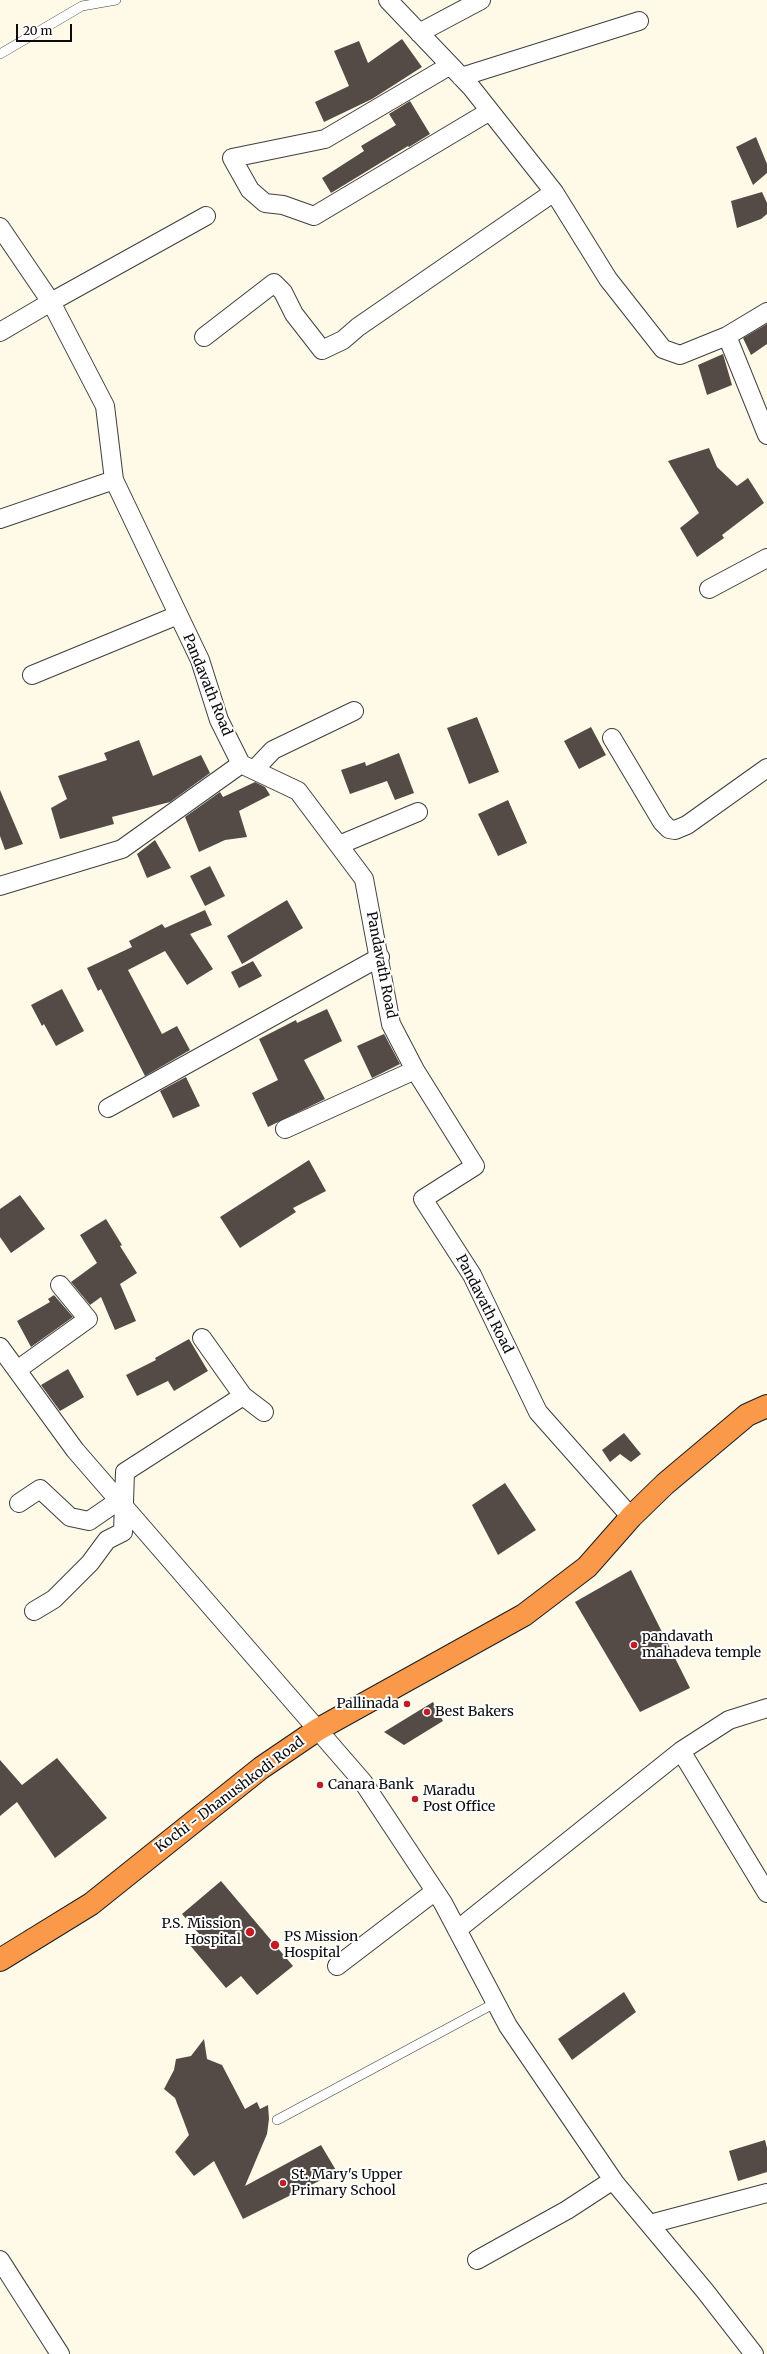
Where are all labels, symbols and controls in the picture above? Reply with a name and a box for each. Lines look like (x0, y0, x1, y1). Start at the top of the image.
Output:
scale bar (18, 16, 74, 42)
text: 20 m (23, 23, 52, 38)
street label: Pandavath Road (179, 631, 235, 739)
street label: Pandavath Road (362, 910, 400, 1020)
street label: Pandavath Road (452, 1252, 516, 1356)
place label: pandavath mahadeva temple (642, 1629, 761, 1662)
marker: pandavath mahadeva temple (629, 1640, 639, 1650)
place label: Pallinada (336, 1696, 399, 1712)
marker: Pallinada (402, 1699, 412, 1709)
place label: Best Bakers (435, 1704, 514, 1720)
marker: Best Bakers (422, 1707, 432, 1717)
street label: Kochi - Dhanushkodi Road (152, 1734, 308, 1856)
place label: Canara Bank (328, 1777, 414, 1793)
marker: Canara Bank (315, 1780, 325, 1790)
place label: Maradu Post Office (423, 1783, 495, 1816)
marker: Maradu Post Office (410, 1794, 420, 1804)
place label: P.S. Mission Hospital (162, 1916, 241, 1948)
marker: P.S. Mission Hospital (244, 1926, 256, 1938)
place label: PS Mission Hospital (284, 1929, 358, 1962)
marker: PS Mission Hospital (269, 1939, 281, 1951)
place label: St. Mary's Upper Primary School (291, 2167, 403, 2200)
marker: St. Mary's Upper Primary School (278, 2178, 288, 2188)

